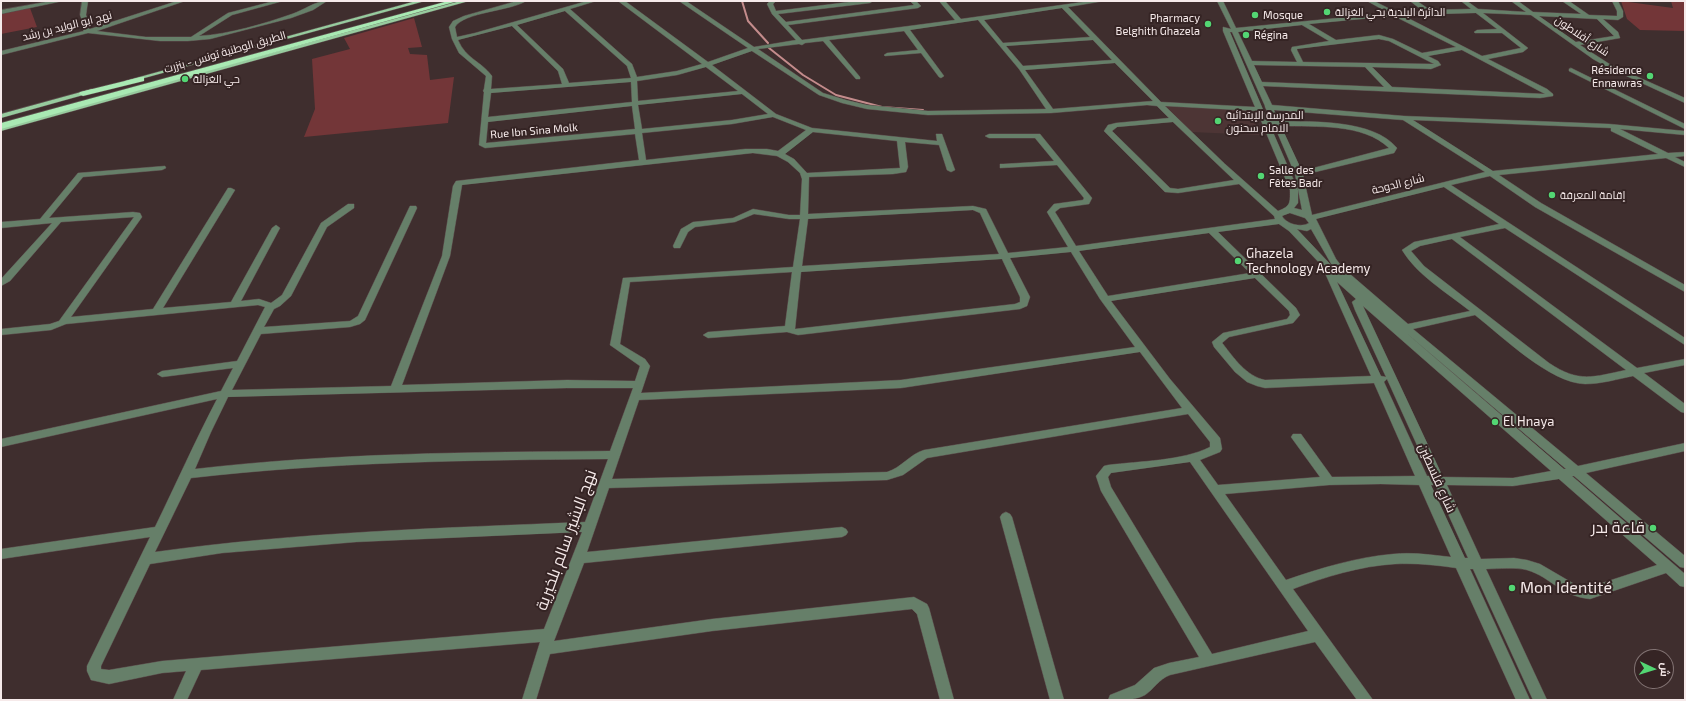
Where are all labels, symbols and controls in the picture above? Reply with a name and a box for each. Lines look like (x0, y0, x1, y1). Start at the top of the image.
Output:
place label: الدائرة البلدية بحي الغزالة (1335, 5, 1446, 19)
marker: الدائرة البلدية بحي الغزالة (1322, 7, 1332, 17)
street label: نهج ابو الوليد بن رشد (21, 8, 113, 44)
place label: Mosque (1263, 8, 1303, 22)
marker: Mosque (1250, 10, 1260, 20)
place label: Pharmacy Belghith Ghazela (1116, 11, 1200, 37)
street label: شارع أفلاطون (1552, 13, 1612, 59)
marker: Pharmacy Belghith Ghazela (1203, 19, 1213, 29)
street label: الطريق الوطنية تونس - بنزرت (162, 28, 288, 76)
place label: Régina (1254, 28, 1288, 42)
marker: Régina (1241, 30, 1251, 40)
place label: Résidence Ennawras (1591, 63, 1642, 89)
marker: Résidence Ennawras (1645, 71, 1655, 81)
place label: حي الغزالة (193, 72, 240, 86)
marker: حي الغزالة (180, 74, 190, 84)
place label: المدرسة الإبتدائية الامام سحنون (1226, 108, 1304, 134)
marker: المدرسة الإبتدائية الامام سحنون (1213, 116, 1223, 126)
street label: Rue Ibn Sina Molk (490, 121, 578, 141)
place label: Salle des Fêtes Badr (1269, 163, 1322, 189)
marker: Salle des Fêtes Badr (1256, 171, 1266, 181)
street label: شارع الدوحة (1370, 171, 1426, 197)
place label: إقامة المعرفة (1560, 188, 1625, 202)
marker: إقامة المعرفة (1547, 190, 1557, 200)
place label: Ghazela Technology Academy (1246, 246, 1370, 277)
marker: Ghazela Technology Academy (1233, 256, 1243, 266)
place label: El Hnaya (1503, 414, 1554, 430)
marker: El Hnaya (1490, 417, 1500, 427)
street label: شارع فلسطين (1415, 441, 1459, 515)
street label: نهج البشير سالم بلخيرية (532, 467, 600, 613)
place label: قاعة بدر (1591, 518, 1645, 538)
marker: قاعة بدر (1648, 523, 1658, 533)
place label: Mon Identité (1520, 578, 1612, 598)
marker: Mon Identité (1507, 583, 1517, 593)
north arrow (1634, 649, 1674, 689)
text: ش (1658, 662, 1672, 677)

